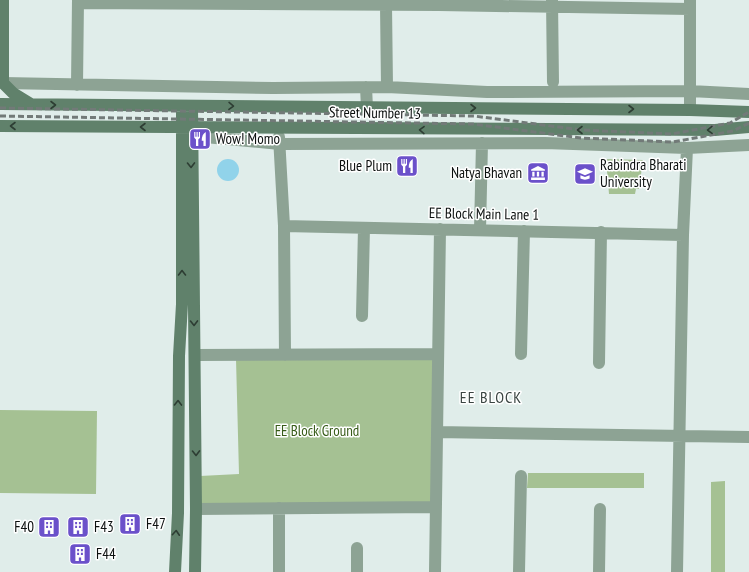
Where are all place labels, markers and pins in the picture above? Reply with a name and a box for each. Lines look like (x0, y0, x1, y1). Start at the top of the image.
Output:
restaurant icon: Wow! Momo (187, 126, 213, 152)
place label: Wow! Momo (216, 129, 280, 148)
restaurant icon: Blue Plum (394, 153, 420, 179)
place label: Rabindra Bharati University (600, 155, 687, 191)
place label: Blue Plum (339, 156, 392, 175)
museum icon: Natya Bhavan (525, 160, 551, 186)
school or university icon: Rabindra Bharati University (572, 161, 598, 187)
place label: Natya Bhavan (451, 163, 522, 182)
building icon: F47 (117, 511, 143, 537)
building icon: F40 (36, 514, 62, 540)
building icon: F43 (65, 514, 91, 540)
place label: F47 (146, 514, 166, 533)
place label: F40 (14, 517, 34, 536)
place label: F43 (94, 517, 114, 536)
building icon: F44 (67, 541, 93, 567)
place label: F44 (96, 544, 116, 563)

